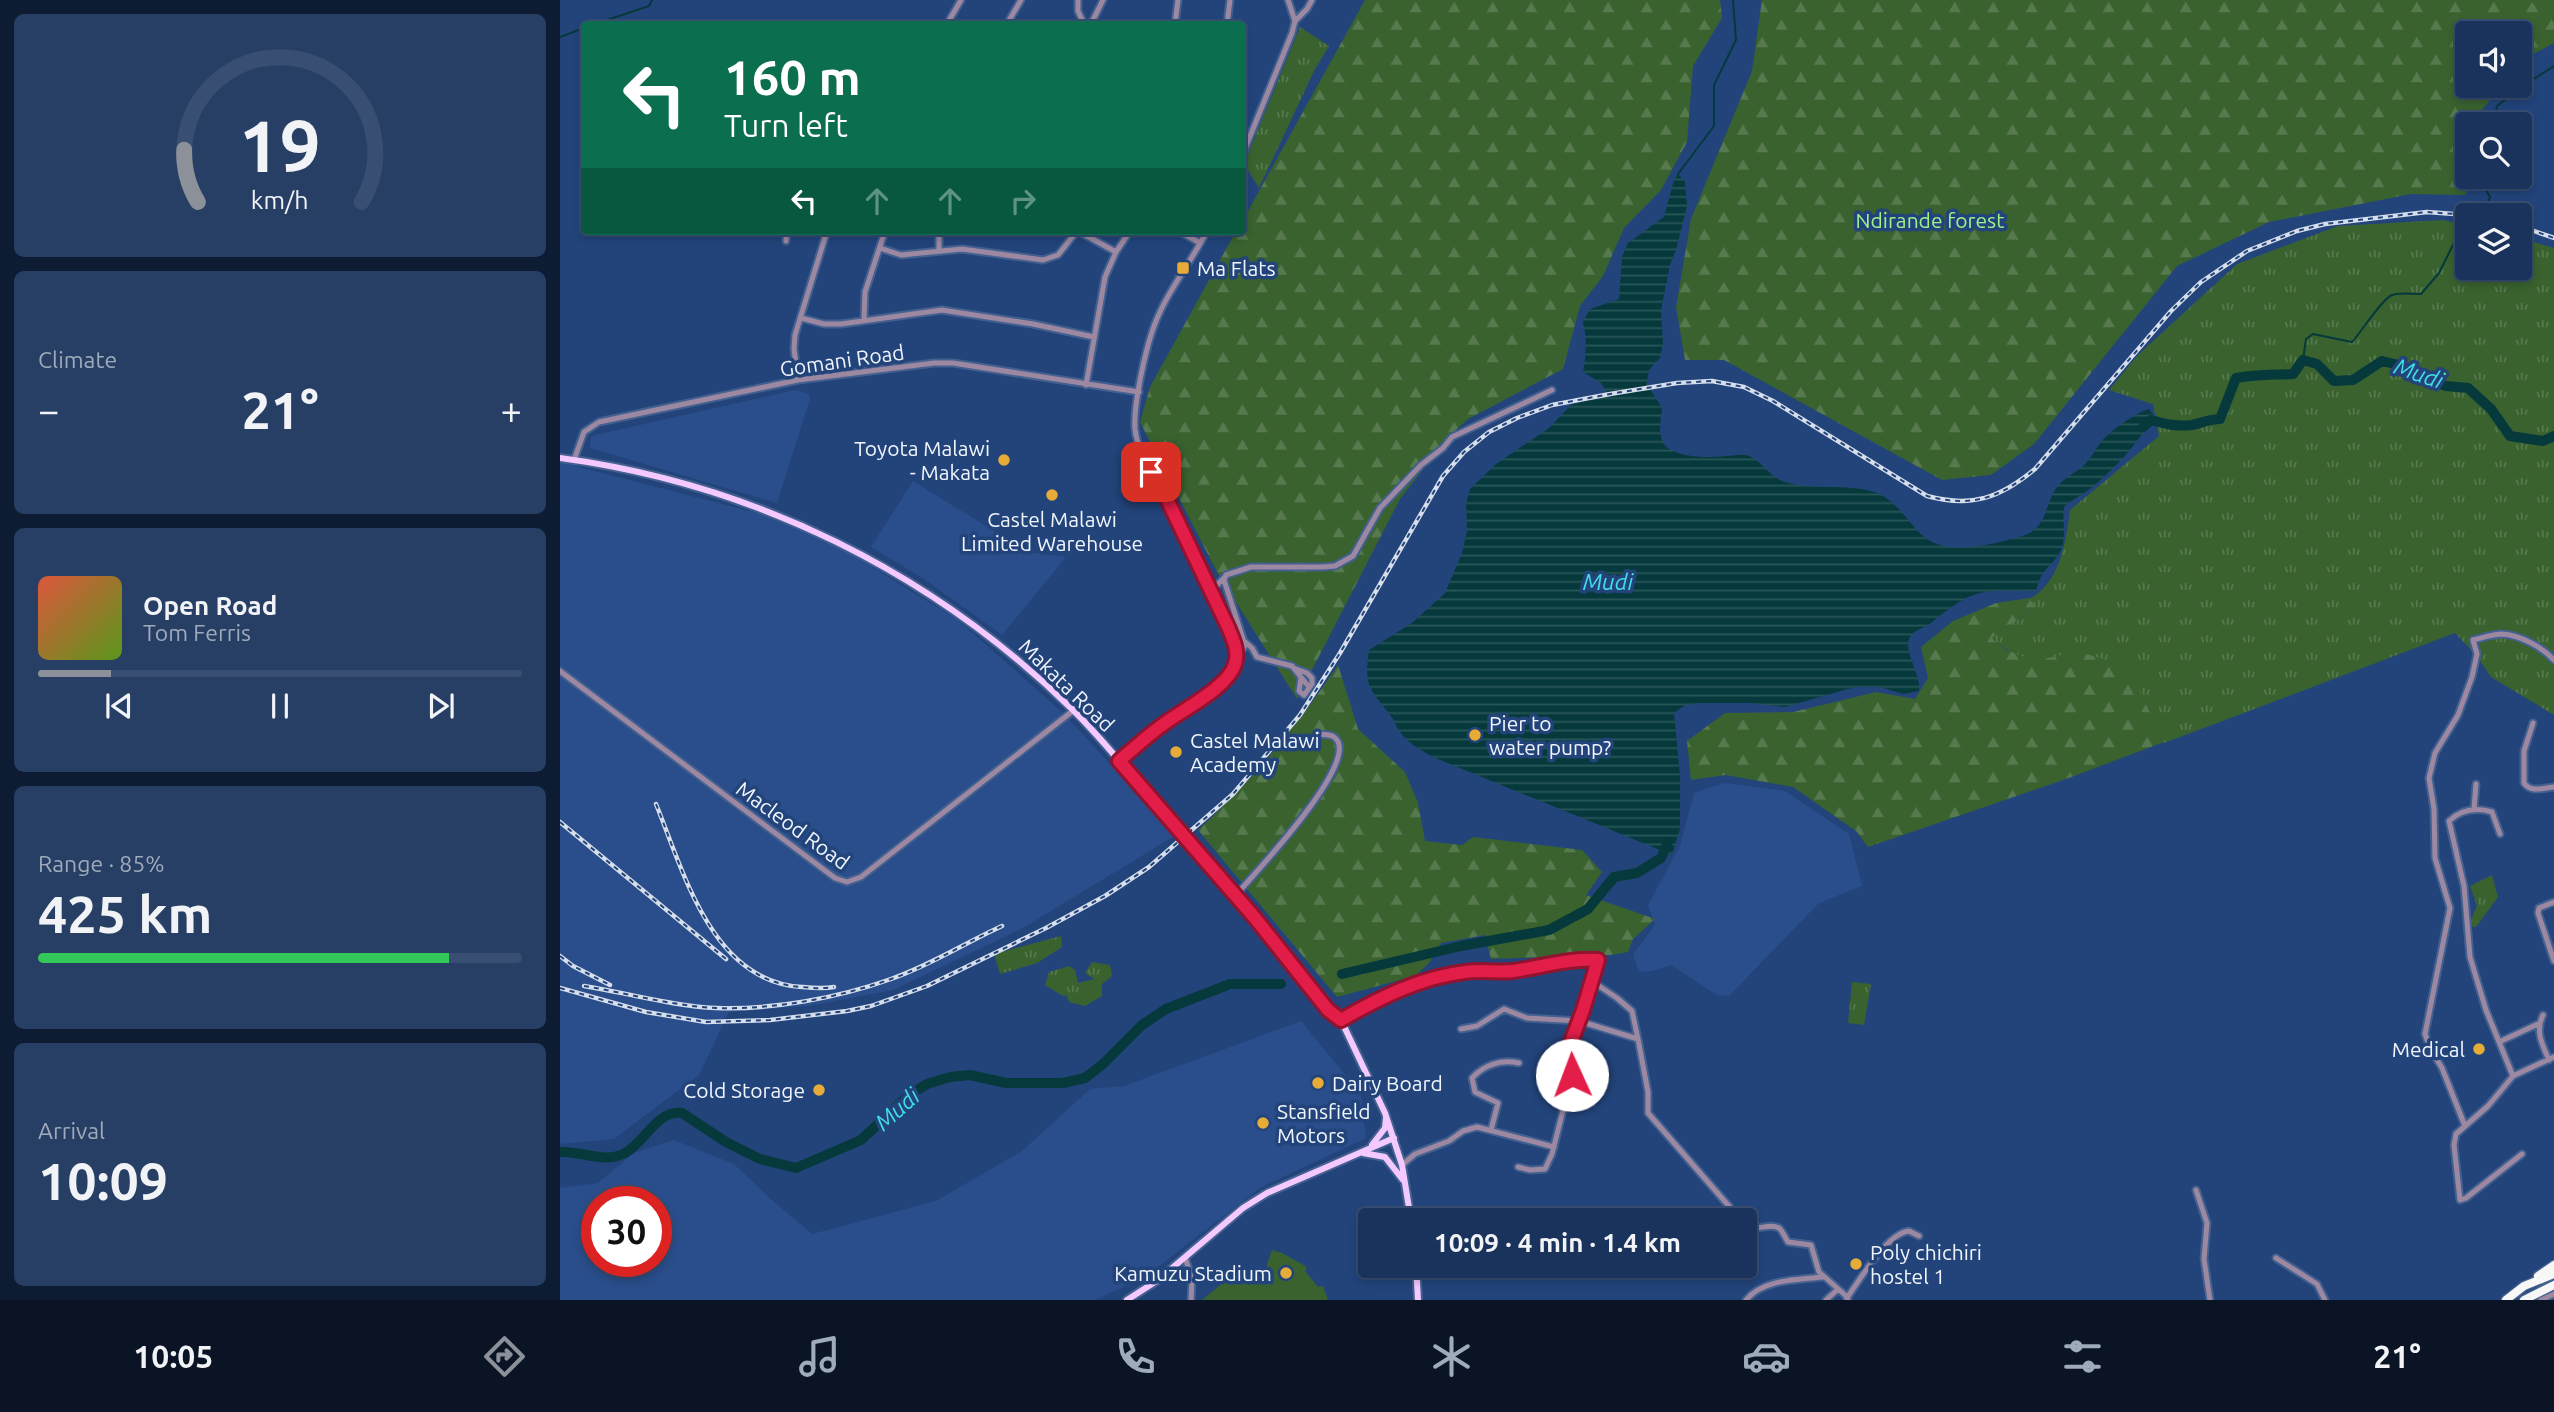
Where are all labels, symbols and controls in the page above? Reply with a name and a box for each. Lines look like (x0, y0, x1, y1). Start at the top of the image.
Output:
map controls (2455, 21, 2532, 280)
button: sound (2455, 21, 2532, 98)
icon: left (609, 49, 700, 140)
text: 160 m (724, 49, 861, 104)
text: 19 (239, 104, 321, 186)
text: Turn left (724, 107, 848, 143)
button: search (2455, 112, 2532, 189)
icon: left (785, 182, 823, 220)
icon: ahead (858, 182, 896, 220)
icon: ahead (931, 182, 969, 220)
icon: right (1004, 182, 1042, 220)
text: km/h (251, 185, 309, 213)
button: layers (2455, 203, 2532, 280)
park label: Ndirande forest (1856, 208, 2004, 232)
place label: Ma Flats (1197, 256, 1276, 280)
marker: Ma Flats (1175, 260, 1191, 276)
street label: Gomani Road (778, 339, 906, 381)
text: Climate (38, 347, 117, 372)
water label: Mudi (2391, 353, 2448, 393)
text: 21° (241, 381, 319, 439)
text: − (38, 389, 59, 431)
text: + (501, 389, 522, 431)
place label: Toyota Malawi - Makata (854, 436, 990, 484)
pin (1121, 442, 1181, 502)
marker: Toyota Malawi - Makata (996, 452, 1012, 468)
icon: arrive (1132, 453, 1170, 491)
marker: Castel Malawi Limited Warehouse (1044, 487, 1060, 503)
place label: Castel Malawi Limited Warehouse (961, 507, 1143, 555)
water label: Mudi (1583, 569, 1634, 594)
text: Open Road (143, 591, 277, 620)
text: Tom Ferris (143, 620, 251, 645)
street label: Makata Road (1015, 634, 1119, 736)
icon: previous (100, 687, 138, 725)
icon: pause (261, 687, 299, 725)
icon: next (422, 687, 460, 725)
place label: Pier to water pump? (1489, 711, 1611, 759)
marker: Pier to water pump? (1467, 727, 1483, 743)
place label: Castel Malawi Academy (1190, 728, 1320, 776)
marker: Castel Malawi Academy (1168, 744, 1184, 760)
street label: Macleod Road (732, 776, 854, 874)
text: Range · 85% (38, 851, 165, 876)
text: 425 km (38, 885, 212, 943)
place label: Medical (2392, 1037, 2465, 1061)
position arrow (1535, 1038, 1609, 1112)
marker: Medical (2471, 1041, 2487, 1057)
place label: Dairy Board (1332, 1071, 1443, 1095)
marker: Dairy Board (1310, 1075, 1326, 1091)
place label: Cold Storage (683, 1078, 805, 1102)
marker: Cold Storage (811, 1082, 827, 1098)
water label: Mudi (870, 1082, 925, 1135)
place label: Stansfield Motors (1277, 1099, 1371, 1147)
marker: Stansfield Motors (1255, 1115, 1271, 1131)
text: Arrival (38, 1118, 105, 1143)
text: 10:09 (38, 1152, 168, 1210)
speed limit sign: 30 (581, 1186, 672, 1277)
text: 10:09 · 4 min · 1.4 km (1434, 1228, 1681, 1257)
place label: Poly chichiri hostel 1 (1870, 1240, 1982, 1288)
marker: Poly chichiri hostel 1 (1848, 1256, 1864, 1272)
place label: Kamuzu Stadium (1114, 1261, 1272, 1285)
marker: Kamuzu Stadium (1278, 1265, 1294, 1281)
icon: directions (480, 1332, 529, 1381)
icon: music (795, 1332, 844, 1381)
icon: phone (1111, 1332, 1160, 1381)
icon: climate (1427, 1332, 1476, 1381)
icon: car (1742, 1332, 1791, 1381)
icon: filters (2058, 1332, 2107, 1381)
text: 10:05 (133, 1338, 213, 1374)
text: 21° (2373, 1338, 2421, 1374)

